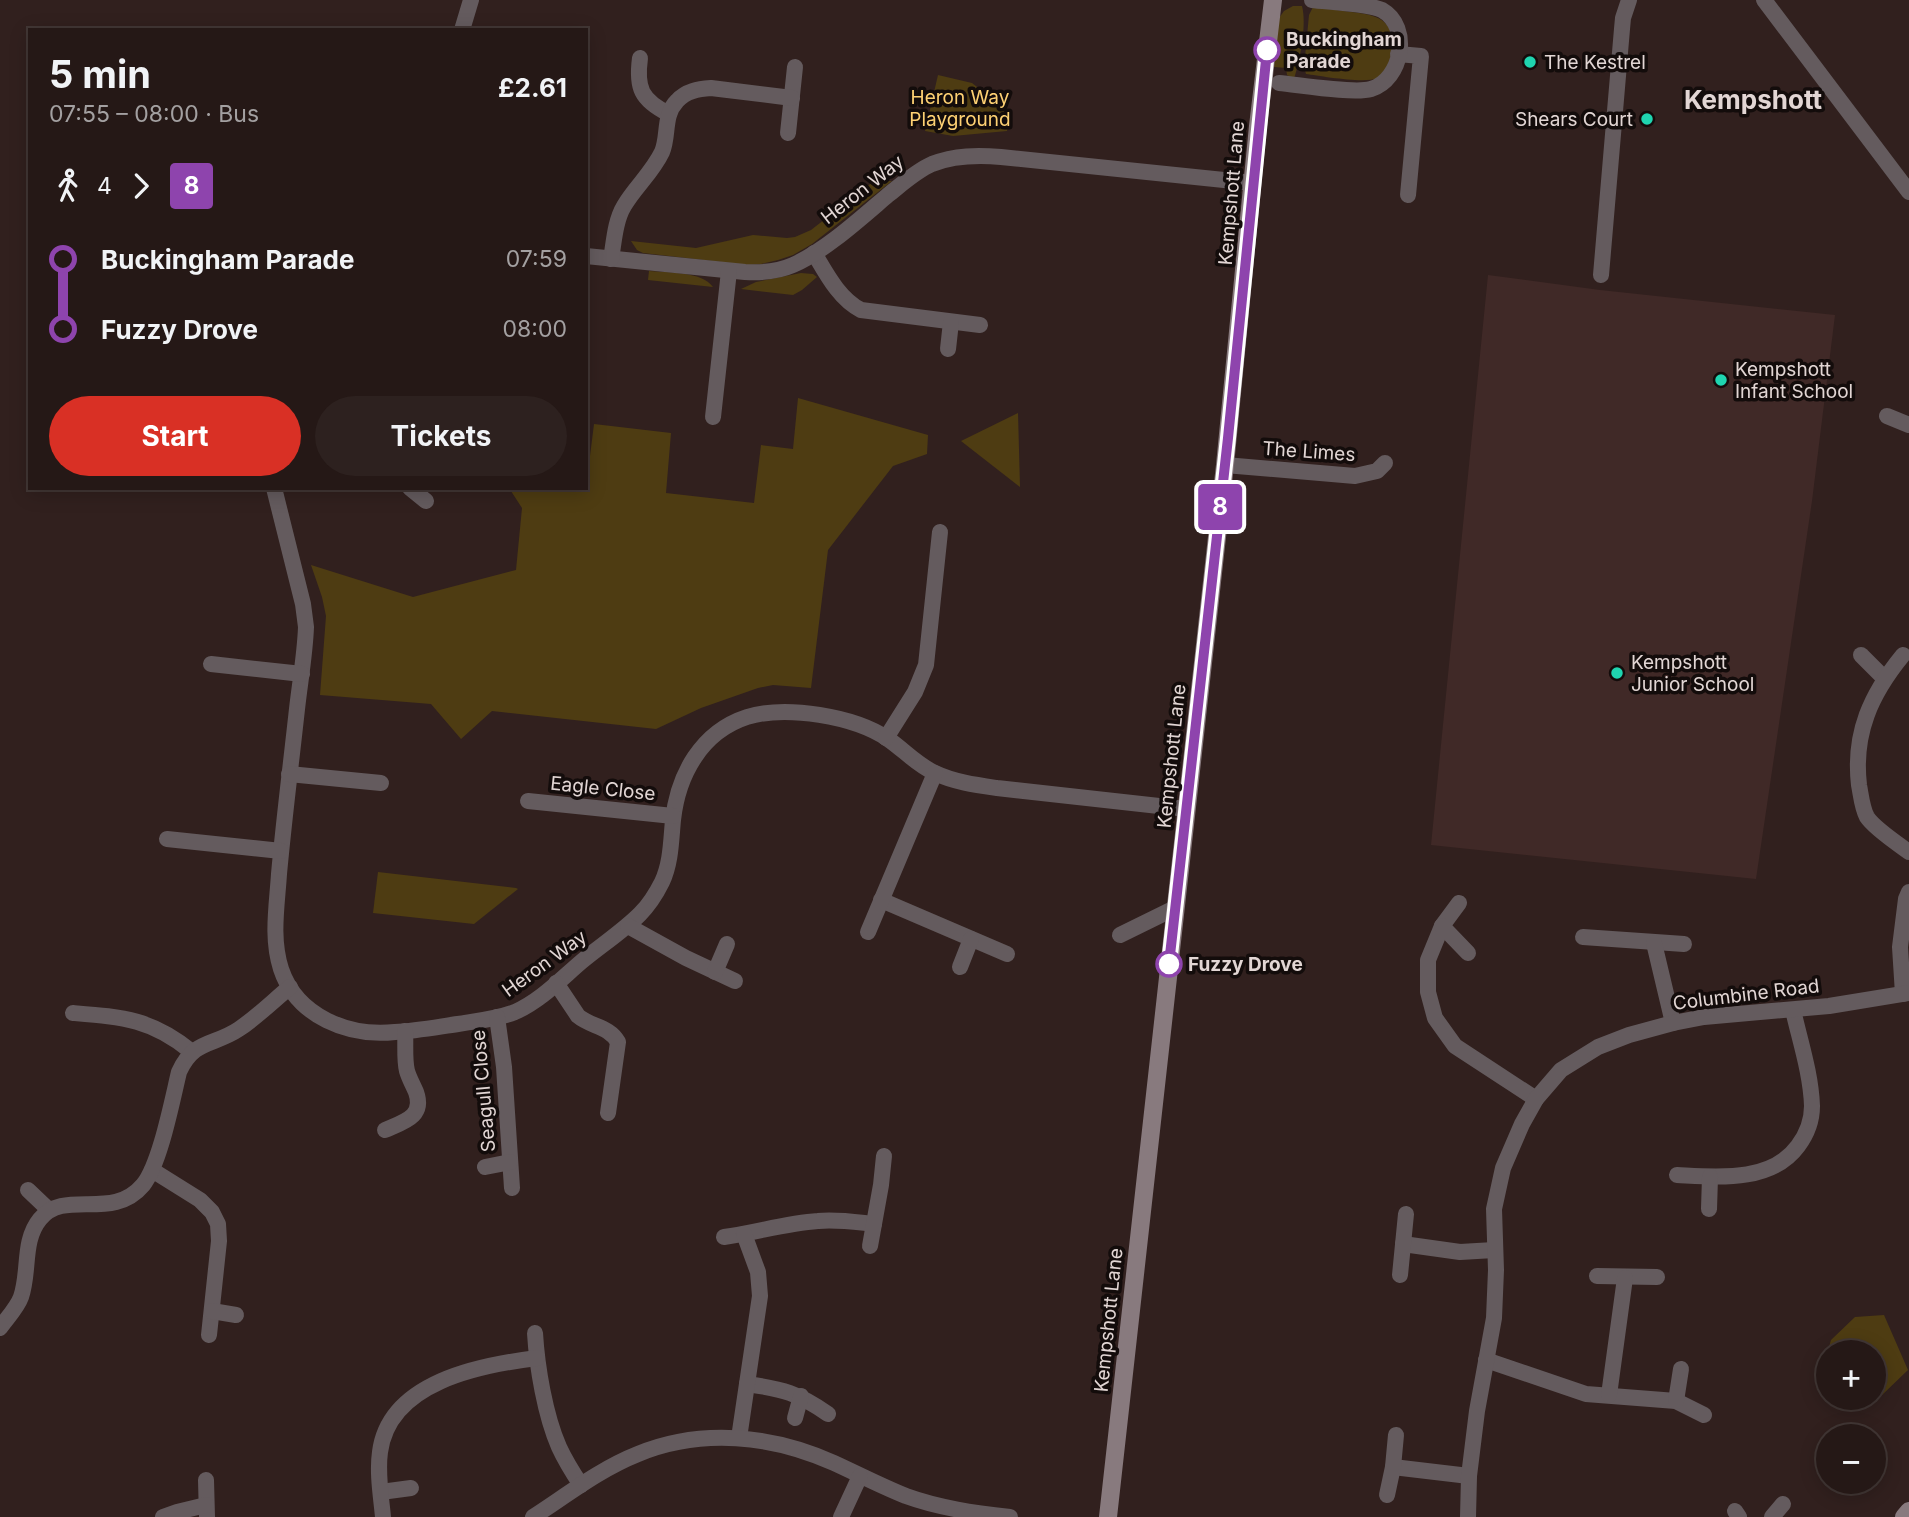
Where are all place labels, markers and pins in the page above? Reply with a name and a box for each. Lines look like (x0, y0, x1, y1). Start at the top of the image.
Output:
place label: Buckingham Parade (1286, 28, 1402, 73)
marker: Buckingham Parade (1254, 37, 1280, 63)
place label: The Kestrel (1544, 51, 1646, 74)
marker: The Kestrel (1522, 54, 1538, 70)
place label: Shears Court (1515, 108, 1633, 131)
marker: Shears Court (1639, 111, 1655, 127)
place label: Kempshott Infant School (1735, 358, 1853, 403)
marker: Kempshott Infant School (1713, 372, 1729, 388)
place label: Kempshott Junior School (1631, 651, 1754, 696)
marker: Kempshott Junior School (1609, 665, 1625, 681)
marker: Fuzzy Drove (1156, 951, 1182, 977)
place label: Fuzzy Drove (1188, 953, 1303, 976)

